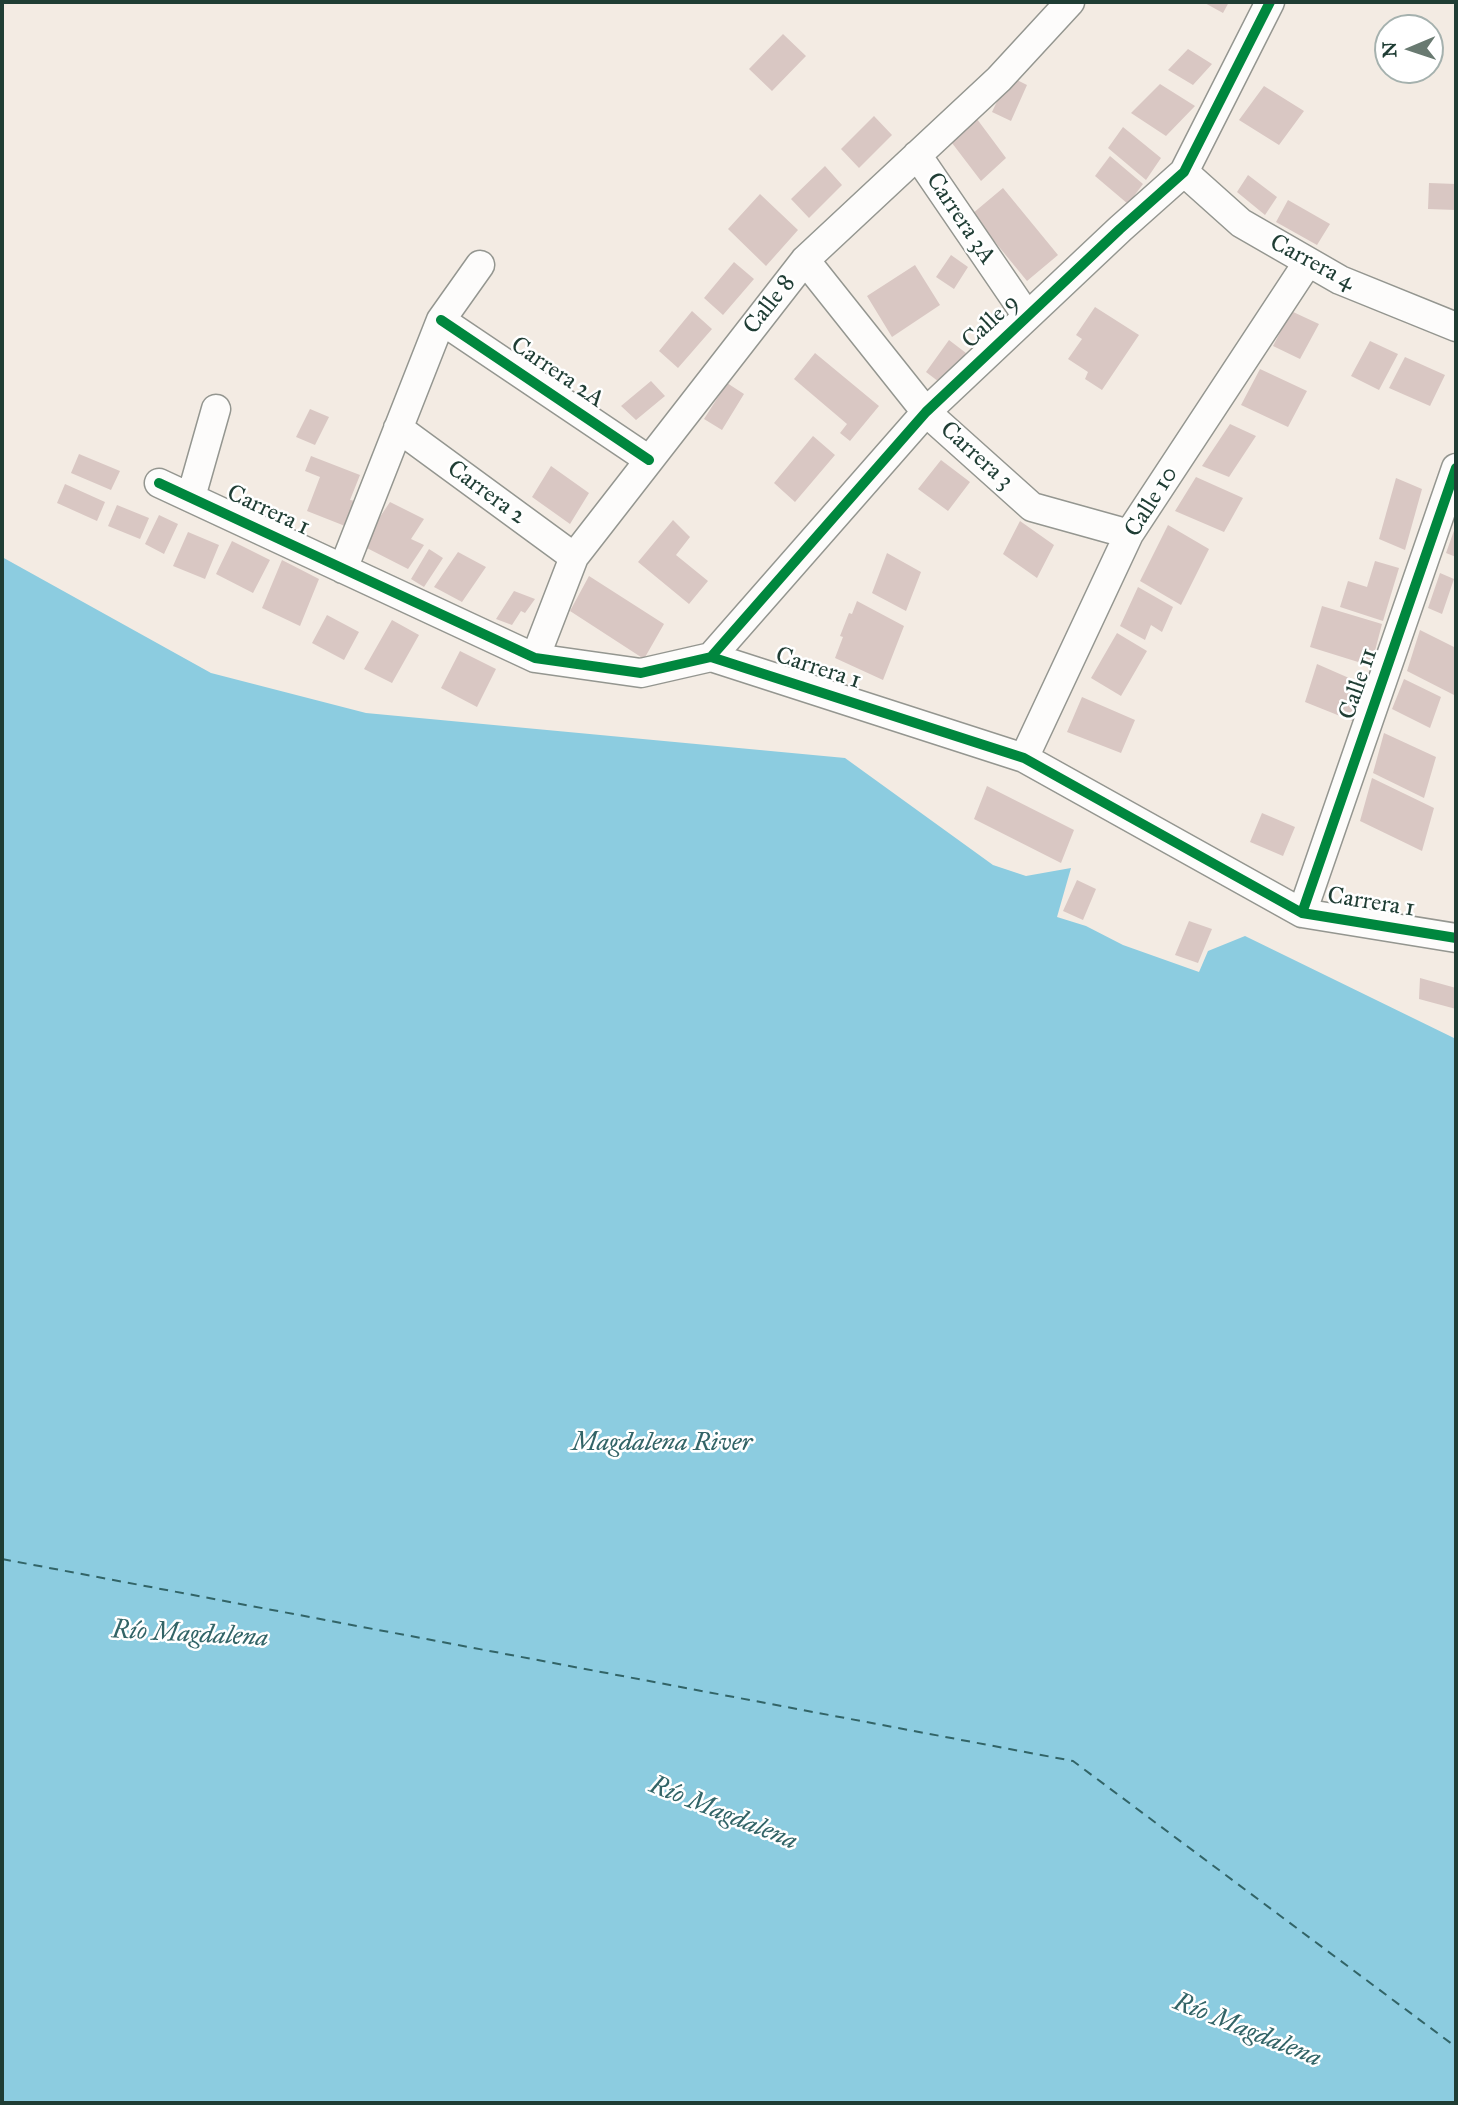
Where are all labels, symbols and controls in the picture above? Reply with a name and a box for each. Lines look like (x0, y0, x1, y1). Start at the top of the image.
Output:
north arrow (1374, 14, 1444, 84)
text: N (1378, 41, 1401, 58)
street label: Carrera 3A (919, 168, 1001, 270)
street label: Carrera 4 (1265, 229, 1359, 297)
street label: Calle 8 (738, 270, 802, 340)
street label: Calle 9 (957, 288, 1025, 356)
street label: Carrera 2A (505, 331, 609, 415)
street label: Carrera 3 (934, 416, 1018, 496)
street label: Carrera 2 (441, 455, 531, 531)
street label: Calle 10 (1119, 461, 1185, 543)
street label: Carrera 1 (222, 479, 314, 543)
street label: Carrera 1 (772, 642, 864, 696)
street label: Calle 11 (1333, 645, 1385, 723)
street label: Carrera 1 (1325, 882, 1417, 924)
water label: Magdalena River (572, 1428, 752, 1460)
water label: Río Magdalena (111, 1615, 269, 1655)
water label: Río Magdalena (645, 1770, 801, 1858)
water label: Río Magdalena (1169, 1987, 1325, 2075)

